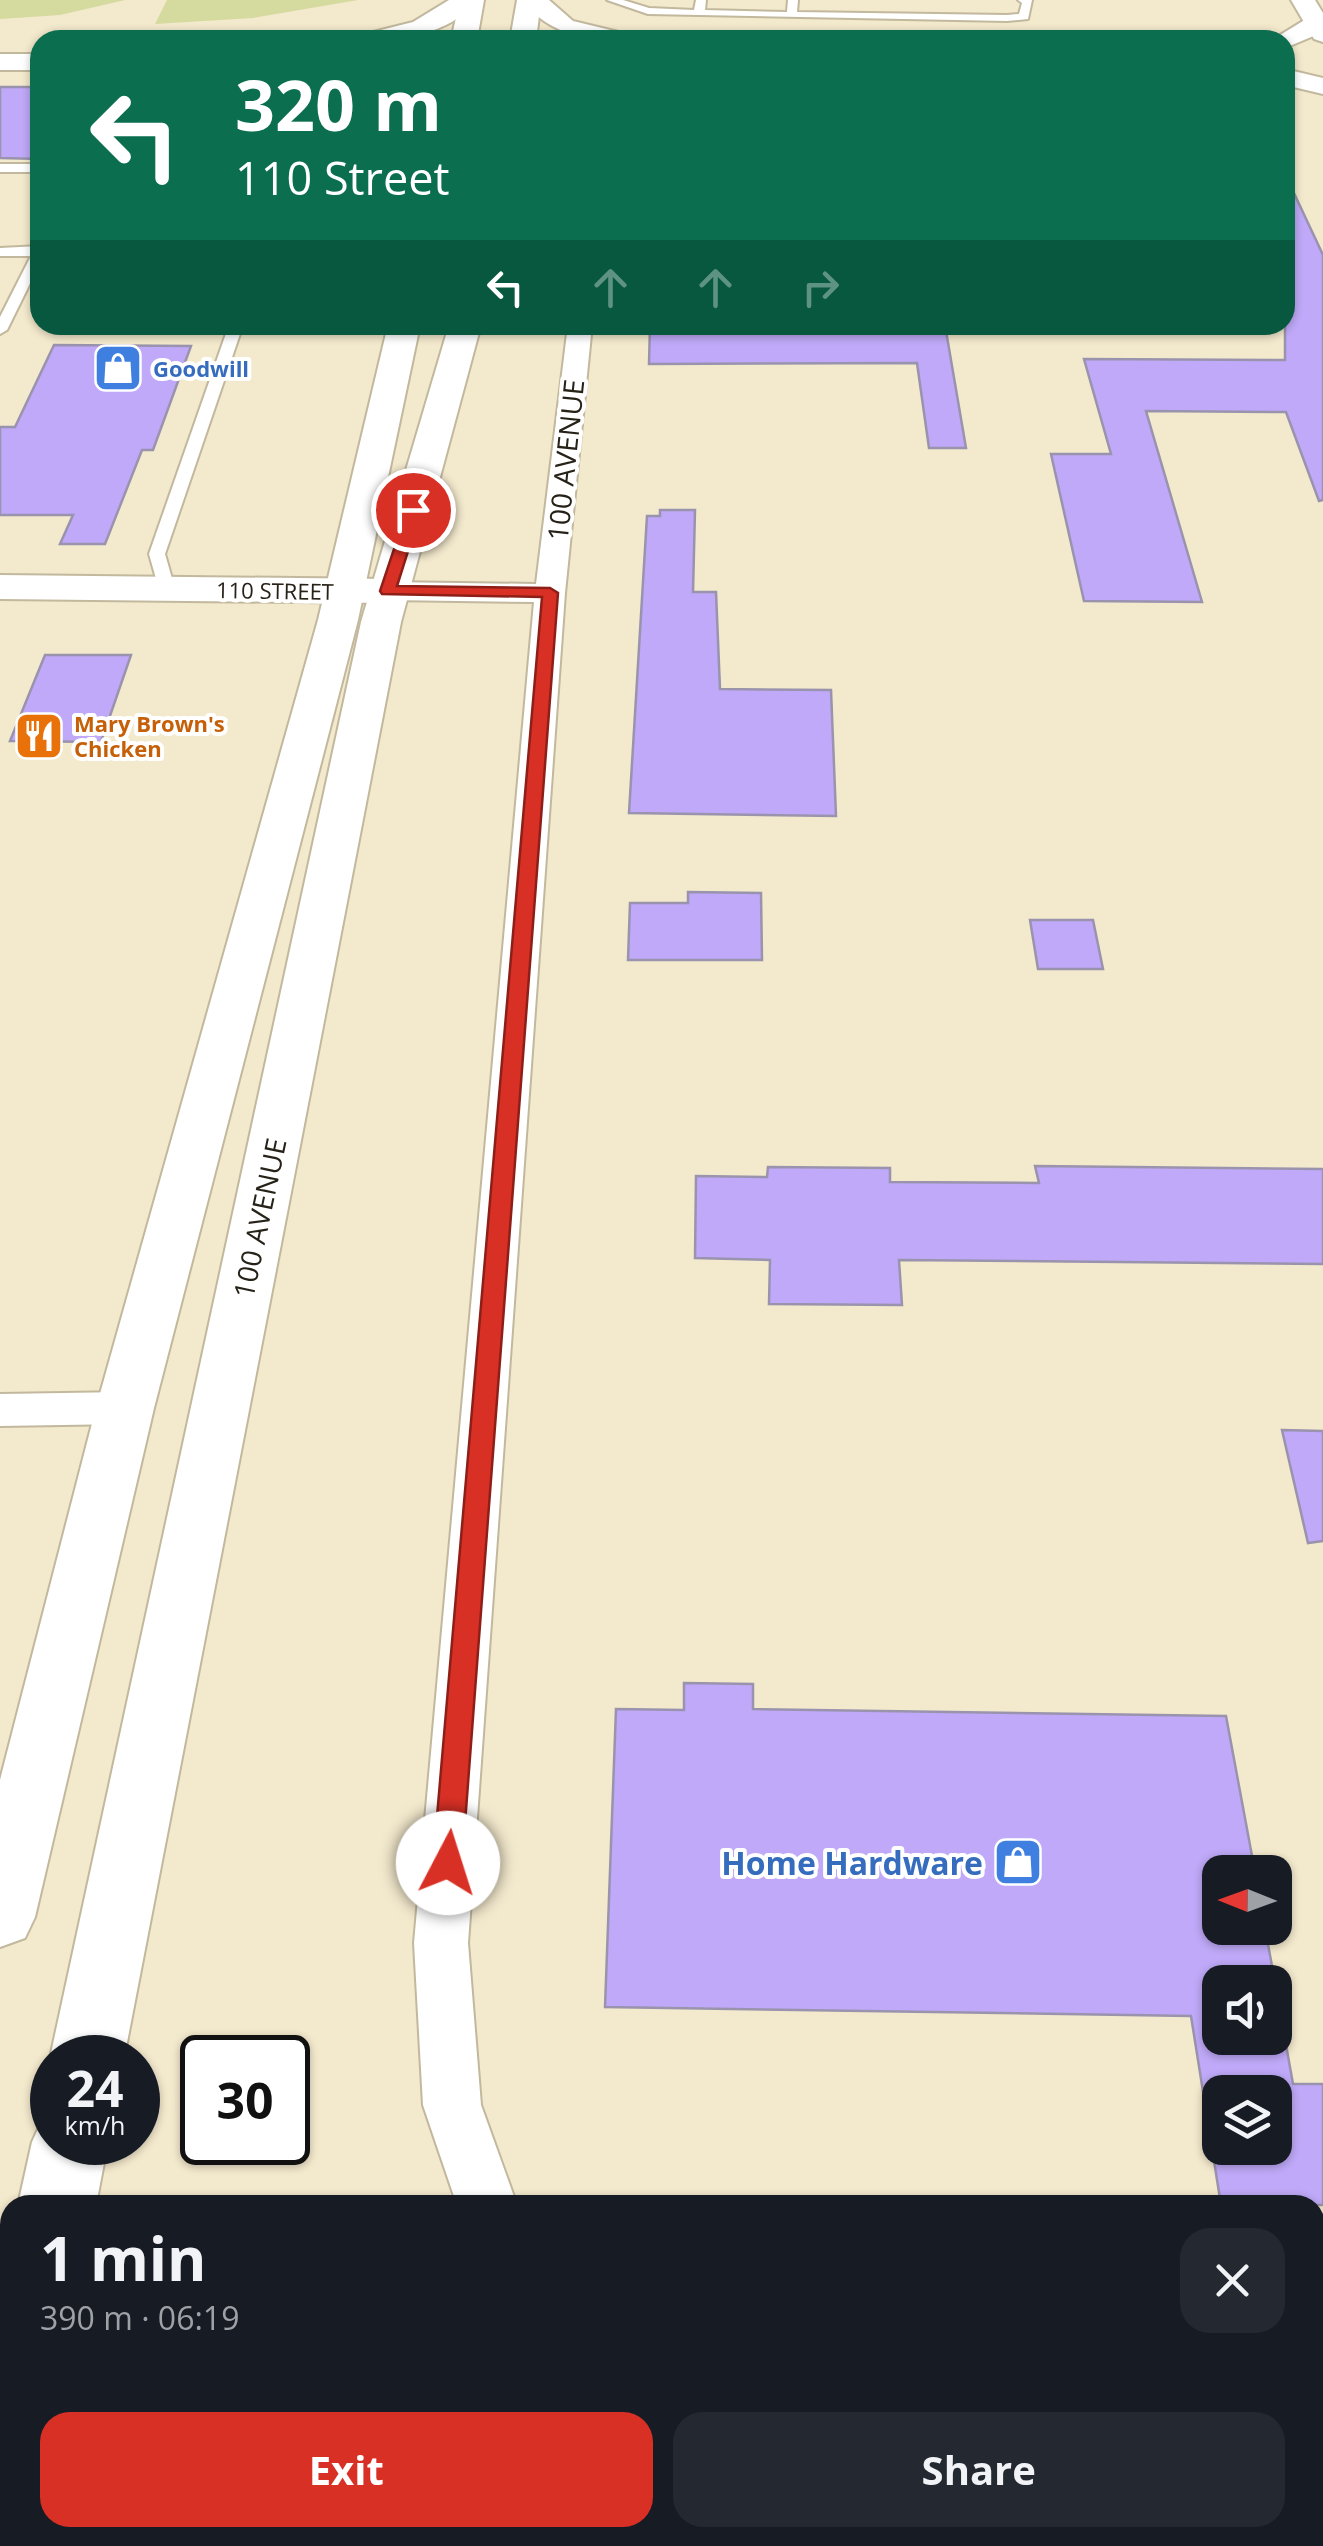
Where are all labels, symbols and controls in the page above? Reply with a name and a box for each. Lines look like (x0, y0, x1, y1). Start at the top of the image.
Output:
text: 320 m (235, 56, 442, 152)
icon: left (70, 70, 200, 200)
text: 110 Street (235, 147, 450, 208)
icon: left (478, 260, 533, 315)
icon: ahead (583, 260, 638, 315)
icon: ahead (688, 260, 743, 315)
icon: right (793, 260, 848, 315)
shop icon: Goodwill (92, 342, 144, 394)
place label: Goodwill (153, 353, 249, 383)
street label: 100 AVENUE (538, 377, 592, 543)
pin (371, 468, 456, 553)
icon: arrive (386, 483, 441, 538)
street label: 110 STREET (216, 574, 334, 606)
place label: Mary Brown's Chicken (74, 708, 225, 763)
restaurant icon: Mary Brown's Chicken (13, 710, 65, 762)
street label: 100 AVENUE (224, 1135, 294, 1301)
position arrow (396, 1811, 500, 1915)
shop icon: Home Hardware (992, 1836, 1044, 1888)
place label: Home Hardware (721, 1841, 983, 1884)
north arrow (1202, 1855, 1292, 1945)
map controls (1202, 1855, 1292, 2165)
button: sound (1202, 1965, 1292, 2055)
speed limit sign: 30 (180, 2035, 310, 2165)
text: 24 (66, 2054, 124, 2122)
button: layers (1202, 2075, 1292, 2165)
text: km/h (65, 2108, 125, 2142)
text: 1 min (40, 2217, 207, 2299)
button: close (1180, 2228, 1285, 2333)
text: 390 m · 06:19 (40, 2296, 239, 2339)
button: Exit (40, 2412, 653, 2527)
button: Share (673, 2412, 1285, 2527)

